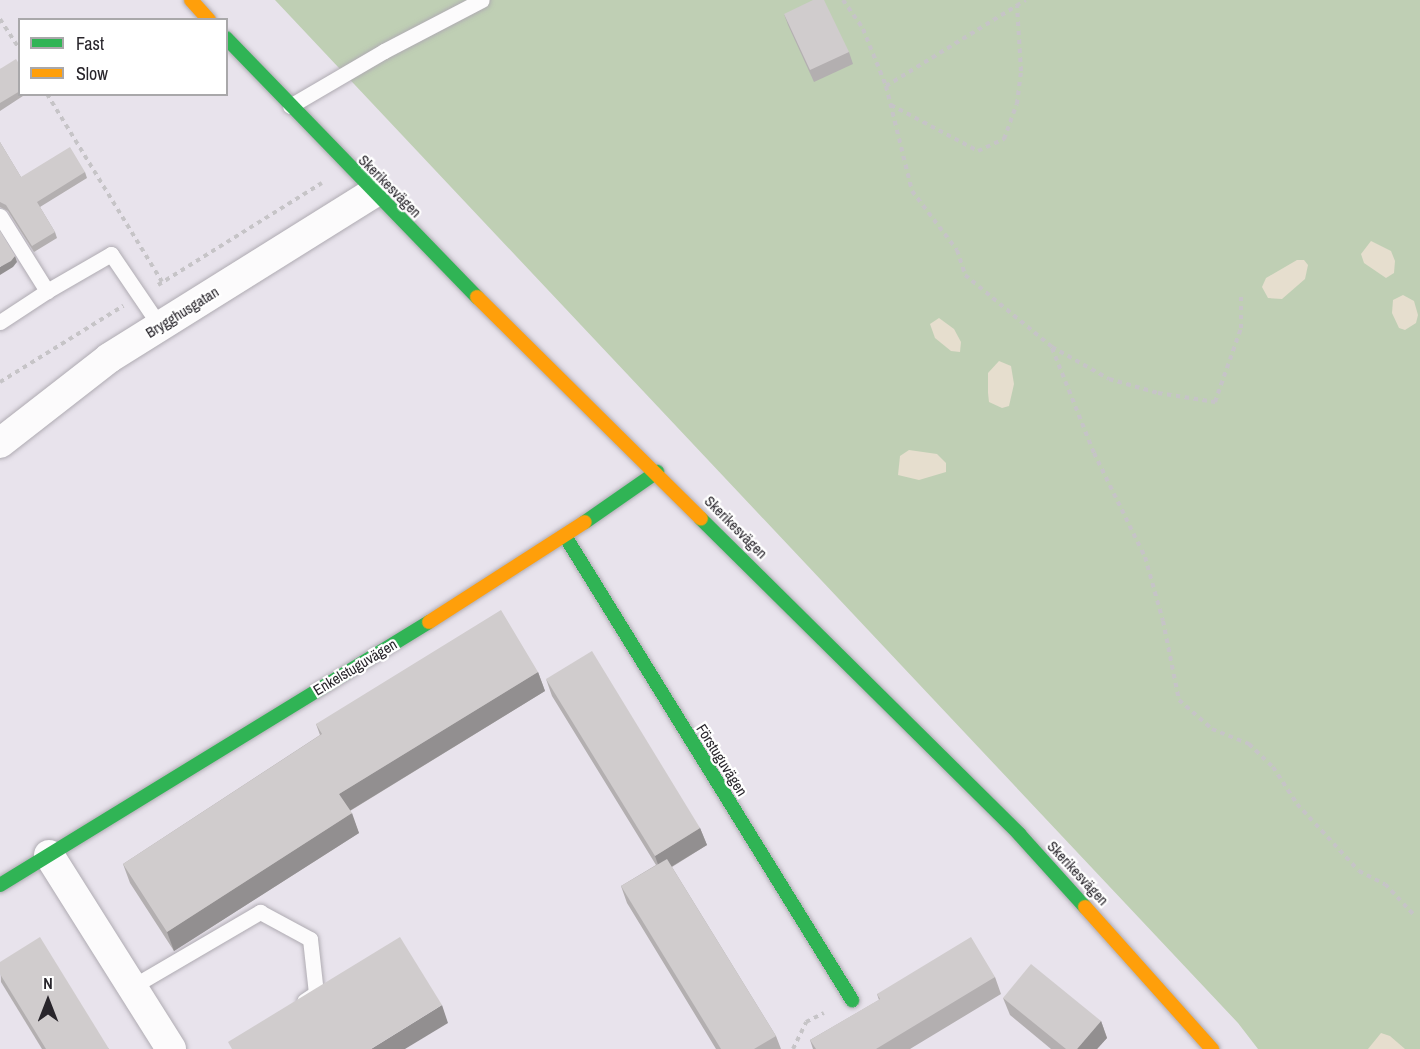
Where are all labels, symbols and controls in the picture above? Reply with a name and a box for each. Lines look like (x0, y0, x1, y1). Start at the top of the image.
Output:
legend (18, 18, 228, 96)
text: Fast (76, 31, 104, 56)
text: Slow (76, 61, 108, 86)
street label: Skerikesvägen (355, 151, 425, 221)
street label: Brygghusgatan (142, 282, 222, 342)
street label: Skerikesvägen (701, 492, 771, 562)
street label: Enkelstuguvägen (310, 635, 400, 699)
street label: Förstuguvägen (693, 721, 751, 799)
street label: Skerikesvägen (1044, 837, 1112, 909)
north arrow (18, 971, 78, 1031)
text: N (43, 972, 53, 994)

